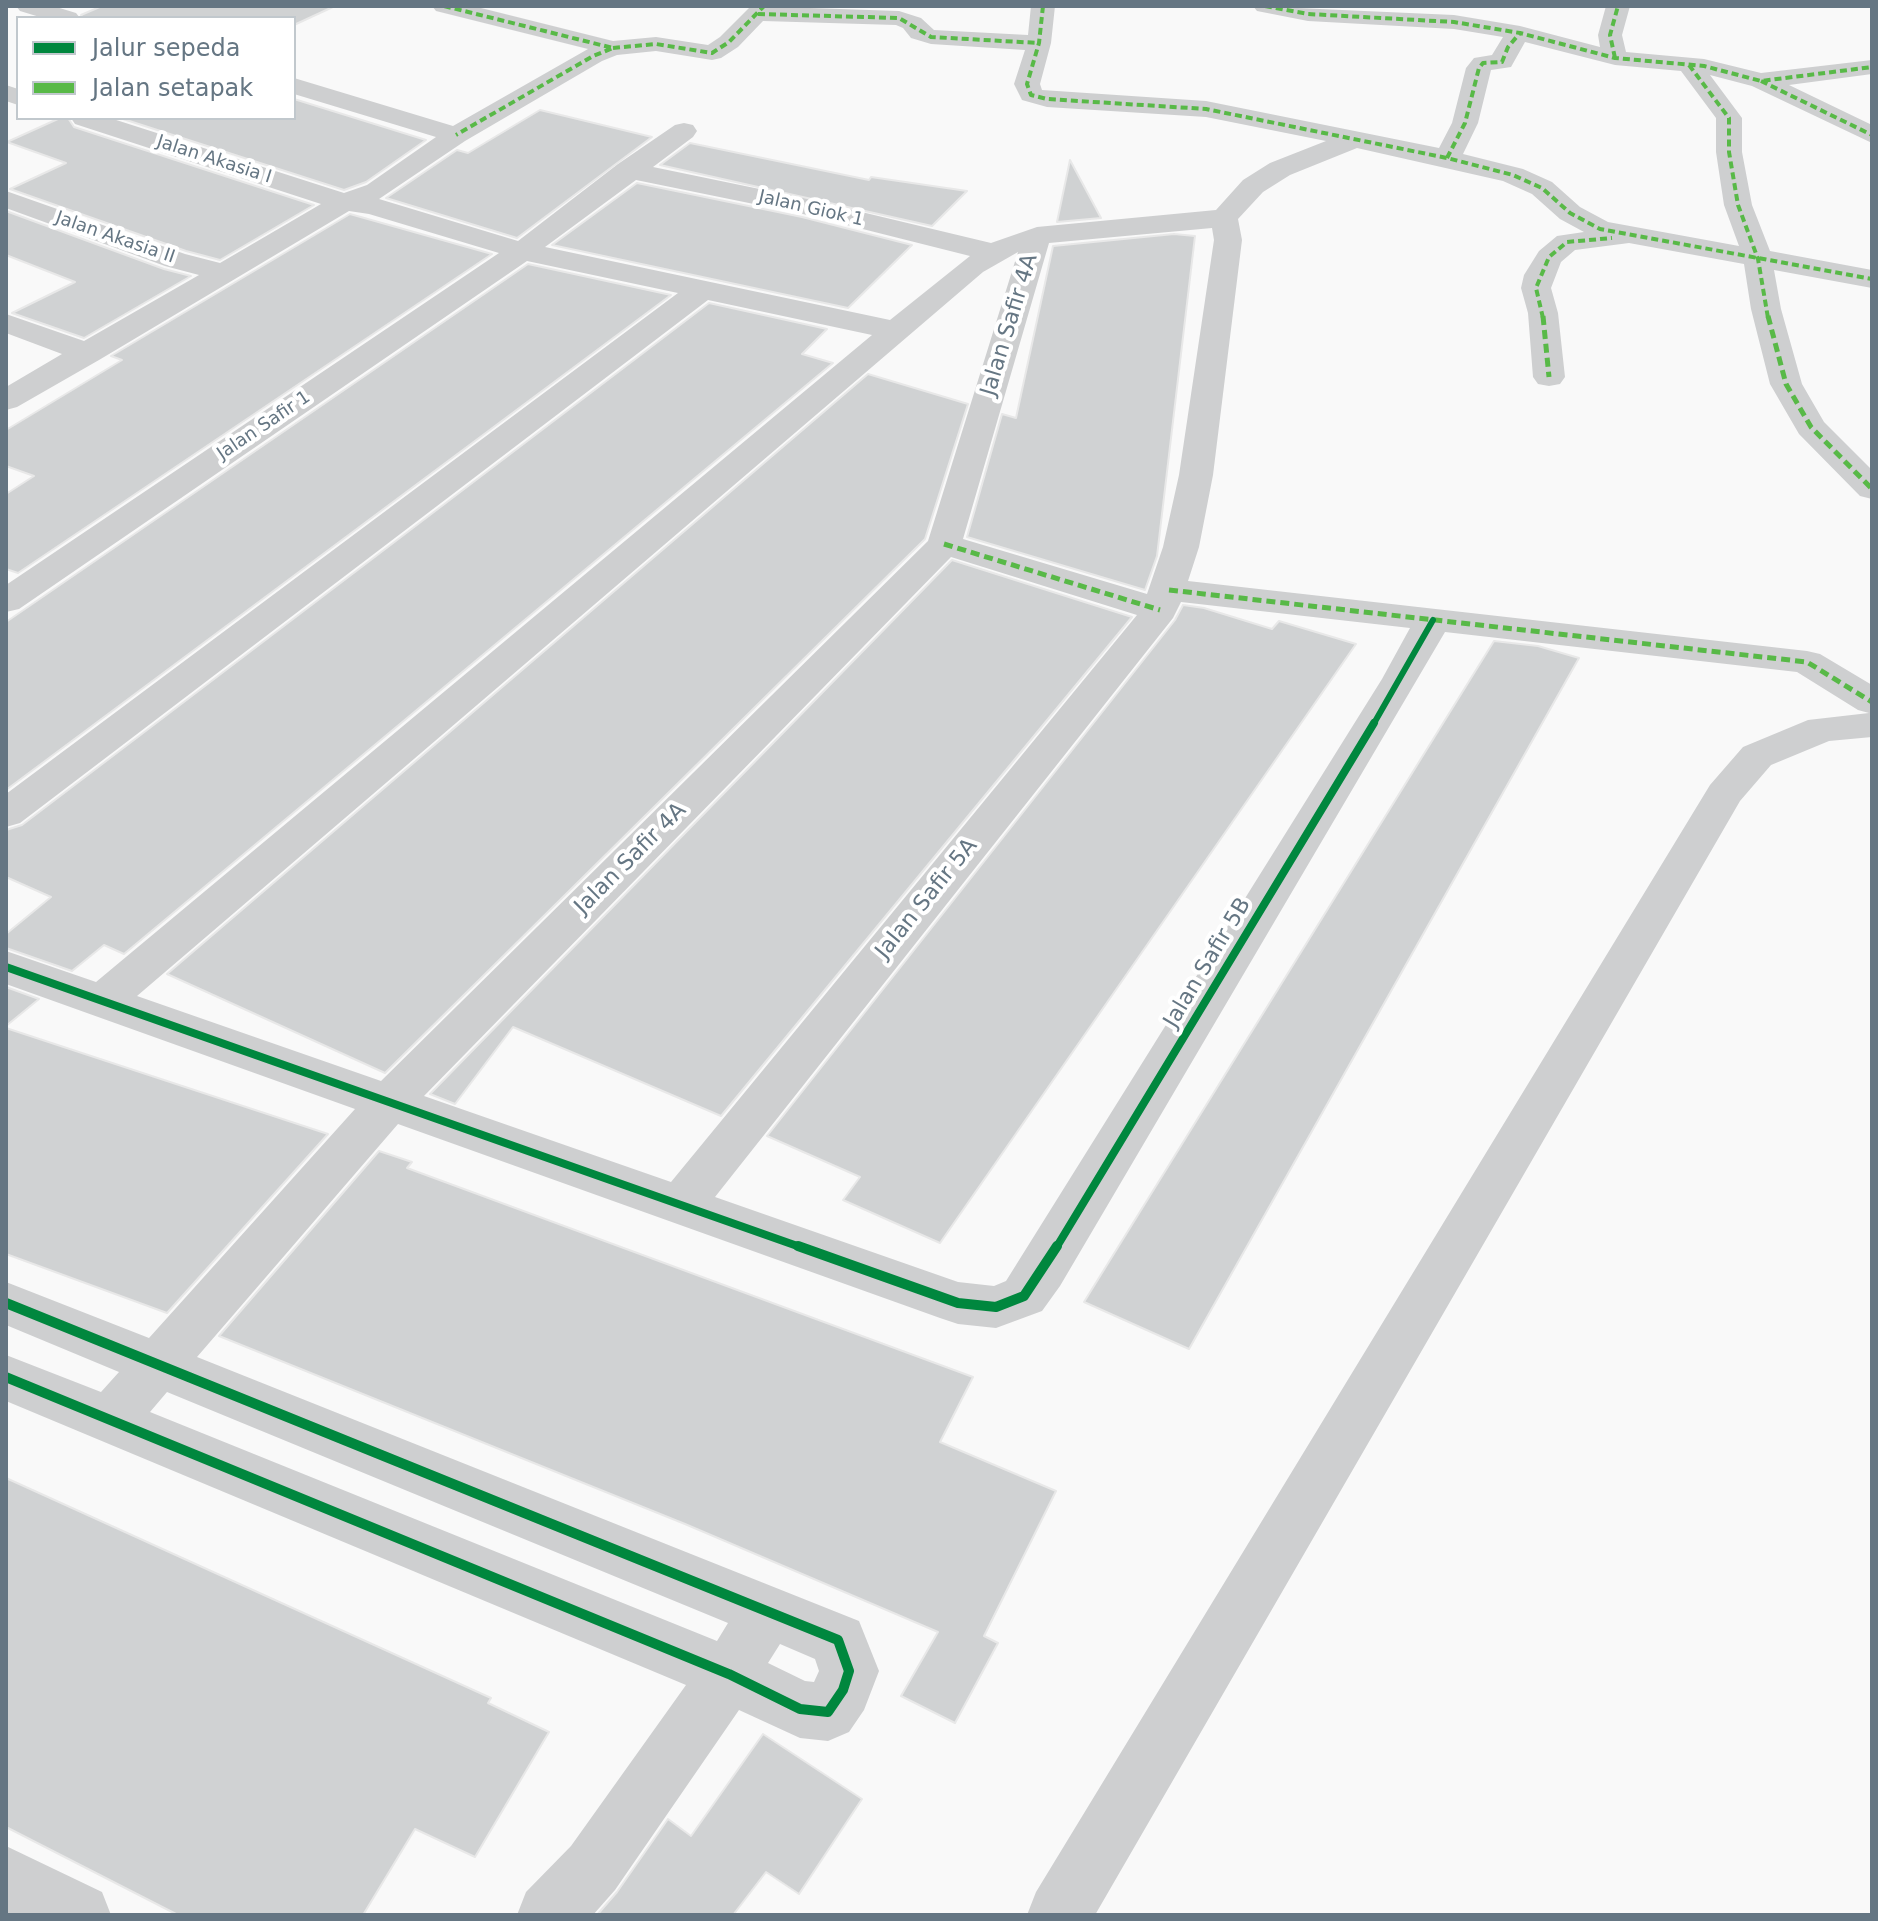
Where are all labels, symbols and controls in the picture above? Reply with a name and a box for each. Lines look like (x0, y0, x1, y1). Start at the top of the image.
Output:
legend (16, 16, 296, 120)
text: Jalur sepeda (92, 34, 240, 62)
text: Jalan setapak (92, 74, 253, 102)
street label: Jalan Akasia I (154, 131, 274, 189)
street label: Jalan Giok 1 (756, 186, 866, 232)
street label: Jalan Akasia II (53, 207, 177, 269)
street label: Jalan Safir 4A (976, 251, 1044, 399)
street label: Jalan Safir 1 (213, 387, 315, 465)
street label: Jalan Safir 4A (570, 798, 692, 920)
street label: Jalan Safir 5A (871, 834, 983, 964)
street label: Jalan Safir 5B (1159, 893, 1257, 1033)

